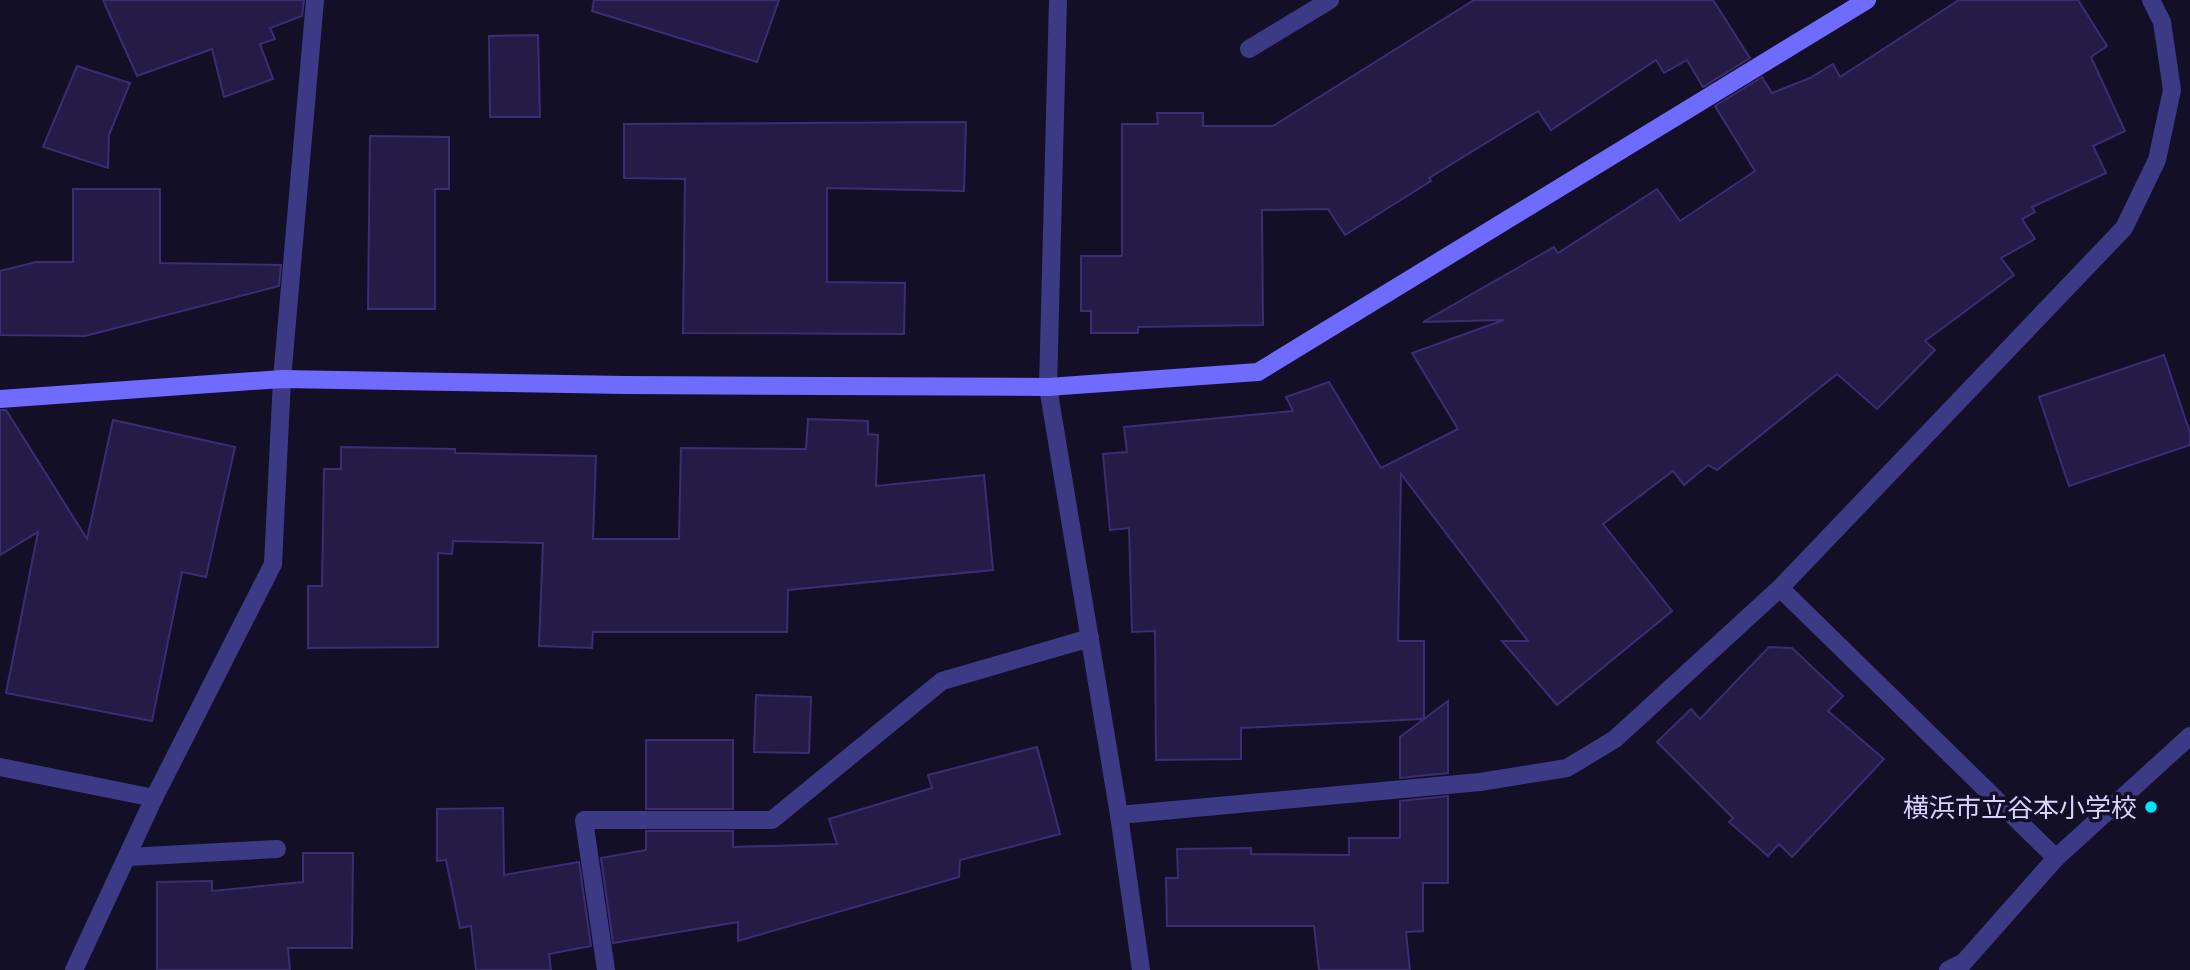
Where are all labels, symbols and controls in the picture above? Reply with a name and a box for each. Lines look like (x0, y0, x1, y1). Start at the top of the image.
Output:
place label: 横浜市立谷本小学校 (1903, 788, 2137, 827)
marker: 横浜市立谷本小学校 (2143, 799, 2159, 815)

